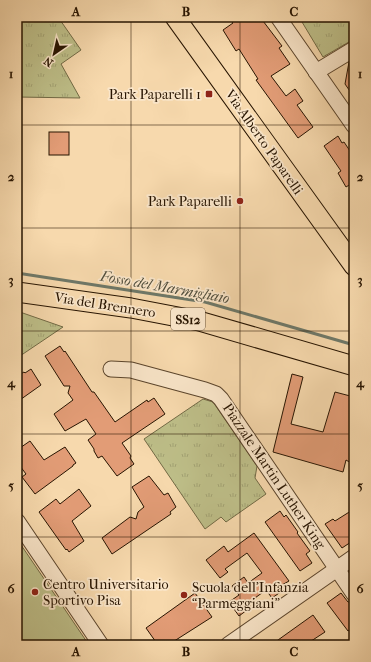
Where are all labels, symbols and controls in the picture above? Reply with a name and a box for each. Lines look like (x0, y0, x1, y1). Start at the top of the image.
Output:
text: A (71, 4, 81, 19)
text: B (182, 4, 191, 19)
text: C (290, 4, 299, 19)
north arrow (34, 34, 74, 74)
text: N (41, 54, 56, 70)
text: 1 (9, 66, 14, 81)
text: 1 (358, 66, 363, 81)
street label: Via Alberto Paparelli (221, 85, 307, 198)
place label: Park Paparelli 1 (109, 86, 201, 103)
marker: Park Paparelli 1 (204, 89, 214, 99)
text: 2 (8, 169, 15, 184)
text: 2 (357, 169, 364, 184)
place label: Park Paparelli (148, 193, 232, 210)
marker: Park Paparelli (235, 196, 245, 206)
water label: Fosso del Marmigliaio (98, 267, 231, 307)
text: 3 (8, 272, 14, 288)
text: 3 (357, 272, 363, 288)
street label: Via del Brennero (52, 288, 157, 321)
road number: SS12 (171, 308, 205, 330)
text: 4 (6, 375, 16, 391)
text: 4 (355, 375, 365, 391)
street label: Piazzale Martin Luther King (219, 400, 329, 553)
text: 5 (8, 478, 14, 493)
text: 5 (357, 478, 363, 493)
place label: Centro Universitario Sportivo Pisa (43, 576, 169, 609)
place label: Scuola dell’Infanzia “Parmeggiani” (192, 579, 309, 612)
text: 6 (7, 581, 15, 596)
text: 6 (356, 581, 364, 596)
marker: Centro Universitario Sportivo Pisa (30, 587, 40, 597)
marker: Scuola dell’Infanzia “Parmeggiani” (179, 590, 189, 600)
text: A (71, 644, 81, 659)
text: B (182, 644, 191, 659)
text: C (290, 644, 299, 659)

